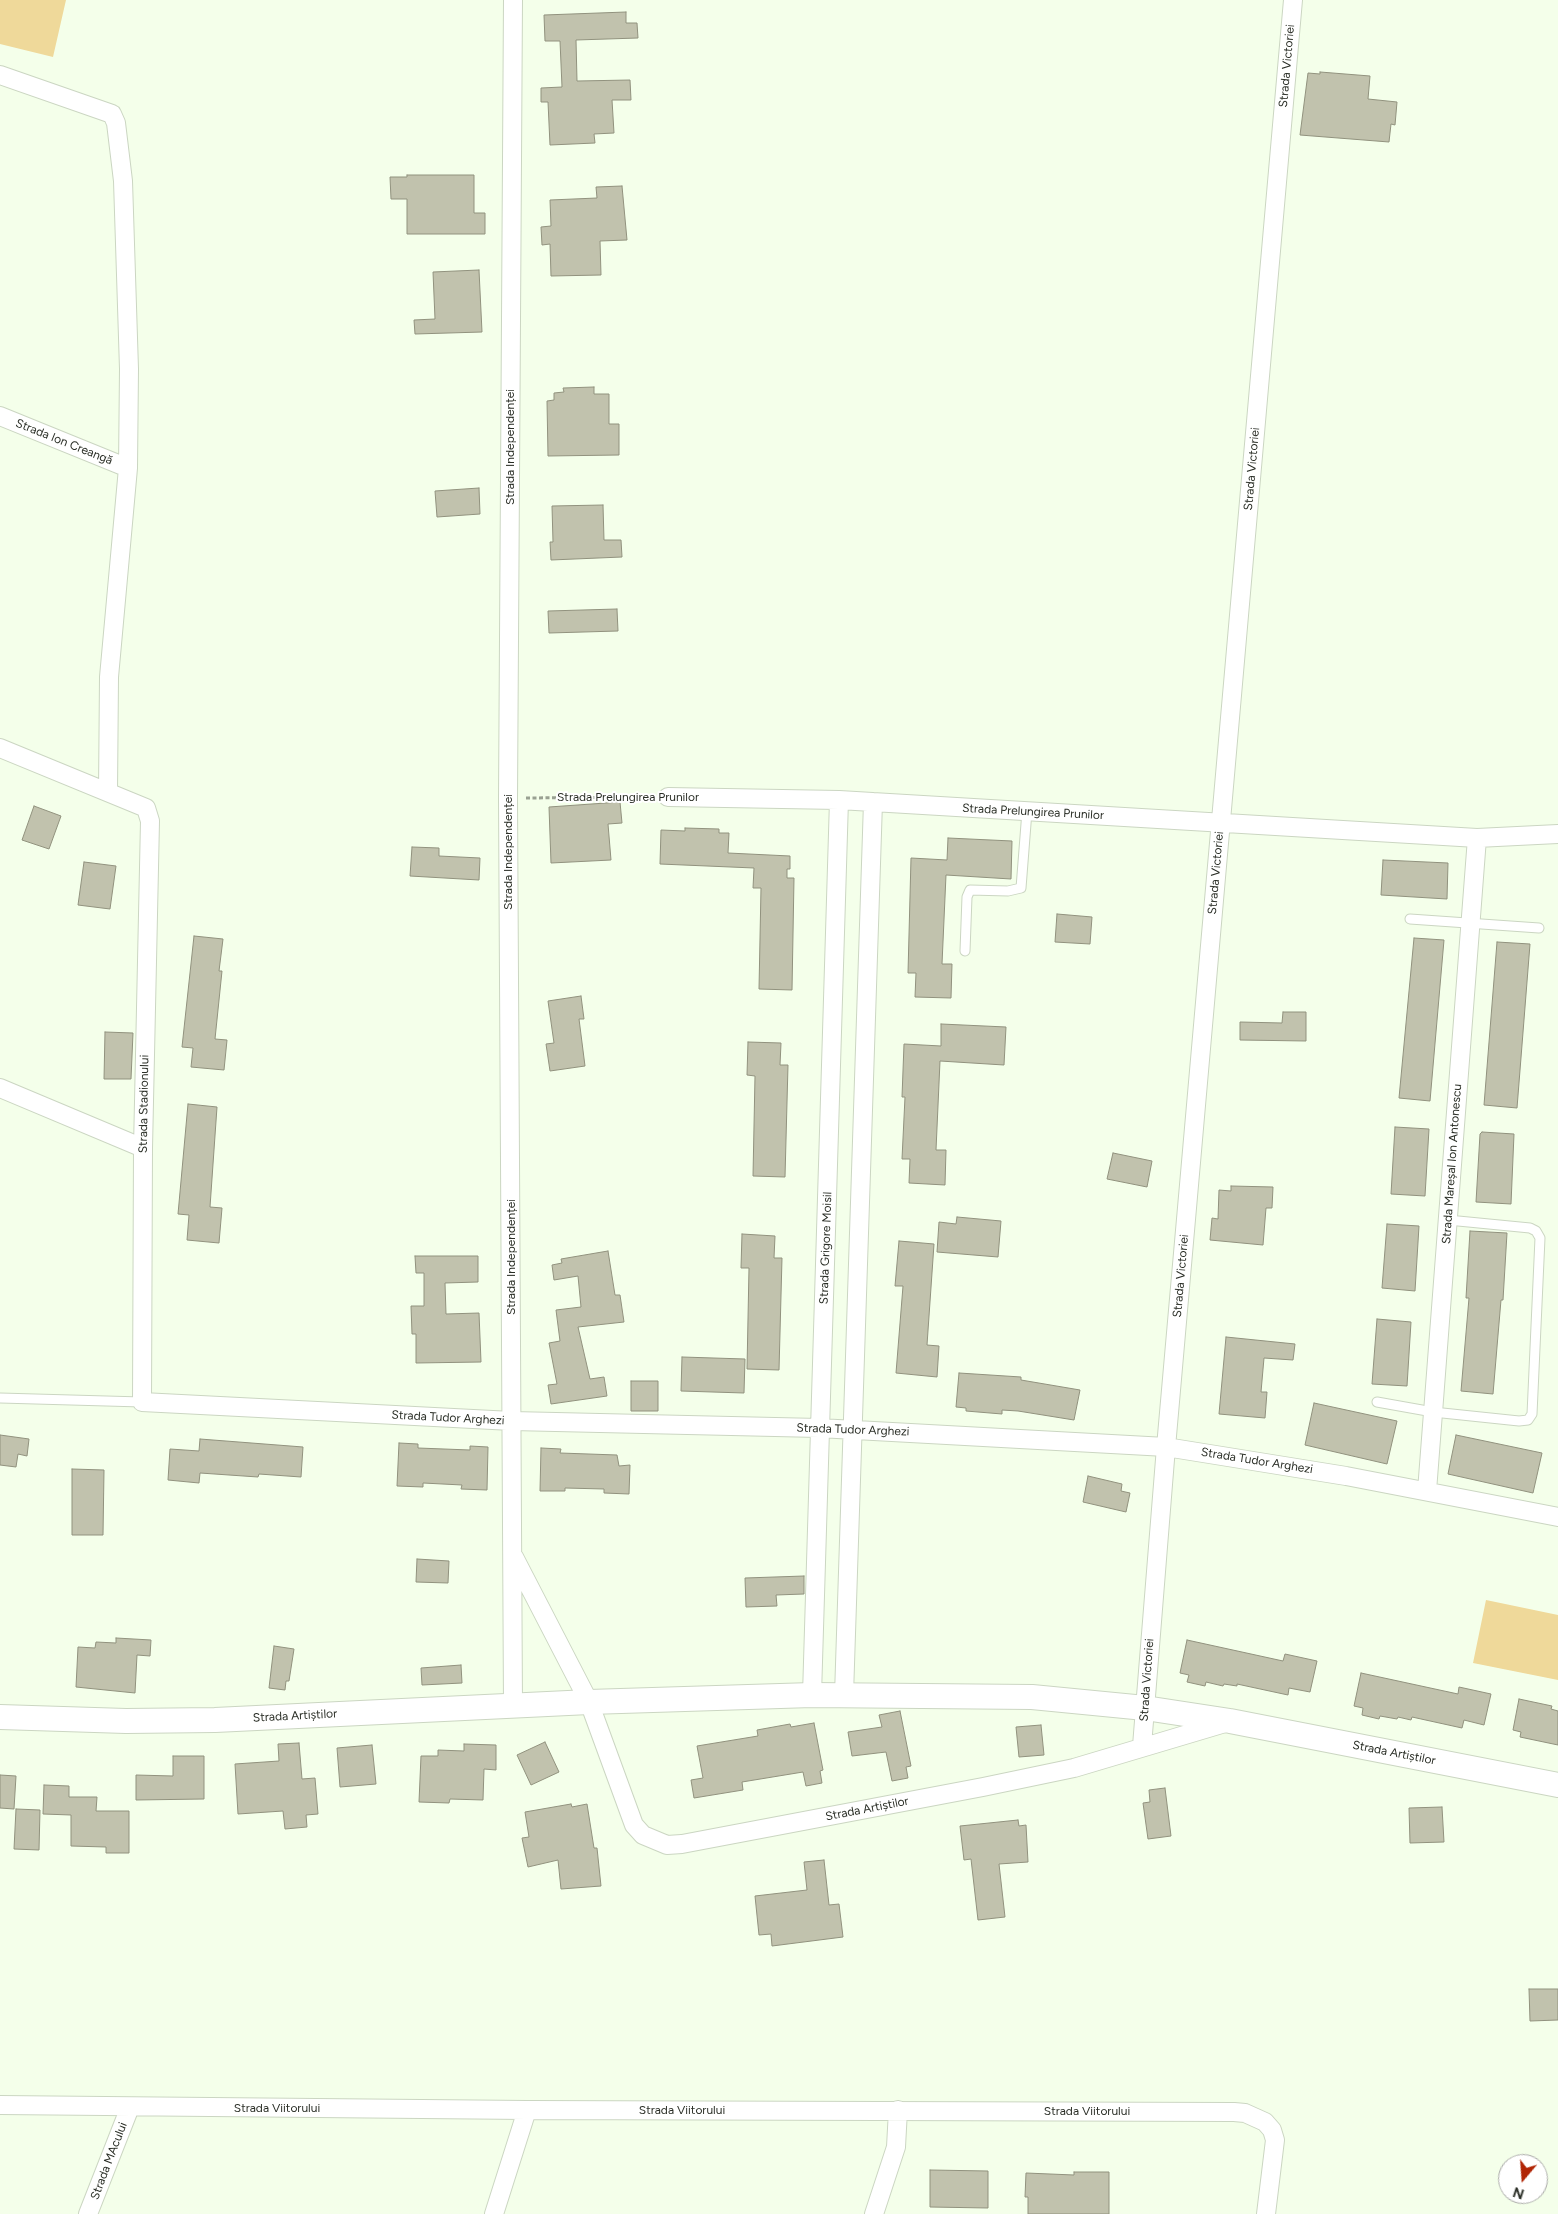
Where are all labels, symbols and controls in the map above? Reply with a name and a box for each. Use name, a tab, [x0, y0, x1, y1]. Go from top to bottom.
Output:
street label: Strada Victoriei	[1276, 24, 1298, 108]
street label: Strada Independenței	[503, 389, 517, 505]
street label: Strada Ion Creangă	[13, 416, 115, 468]
street label: Strada Victoriei	[1241, 427, 1263, 511]
street label: Strada Prelungirea Prunilor	[557, 790, 699, 804]
street label: Strada Independenței	[501, 794, 515, 910]
street label: Strada Prelungirea Prunilor	[962, 801, 1104, 823]
street label: Strada Victoriei	[1205, 831, 1227, 915]
street label: Strada Stadionului	[136, 1055, 152, 1153]
street label: Strada Mareșal Ion Antonescu	[1439, 1083, 1465, 1245]
street label: Strada Grigore Moisil	[817, 1191, 835, 1305]
street label: Strada Independenței	[504, 1199, 518, 1315]
street label: Strada Victoriei	[1170, 1234, 1192, 1318]
street label: Strada Tudor Arghezi	[391, 1408, 505, 1428]
street label: Strada Tudor Arghezi	[796, 1421, 910, 1439]
street label: Strada Tudor Arghezi	[1200, 1445, 1314, 1477]
street label: Strada Victoriei	[1137, 1638, 1157, 1722]
street label: Strada Artiștilor	[253, 1707, 337, 1725]
street label: Strada Artiștilor	[1351, 1738, 1437, 1768]
street label: Strada Artiștilor	[824, 1794, 910, 1824]
street label: Strada Viitorului	[234, 2101, 320, 2115]
street label: Strada Viitorului	[639, 2103, 725, 2117]
street label: Strada Viitorului	[1044, 2104, 1130, 2118]
street label: Strada MAcului	[88, 2120, 130, 2202]
north arrow	[1498, 2154, 1548, 2204]
text: N	[1511, 2183, 1526, 2203]

